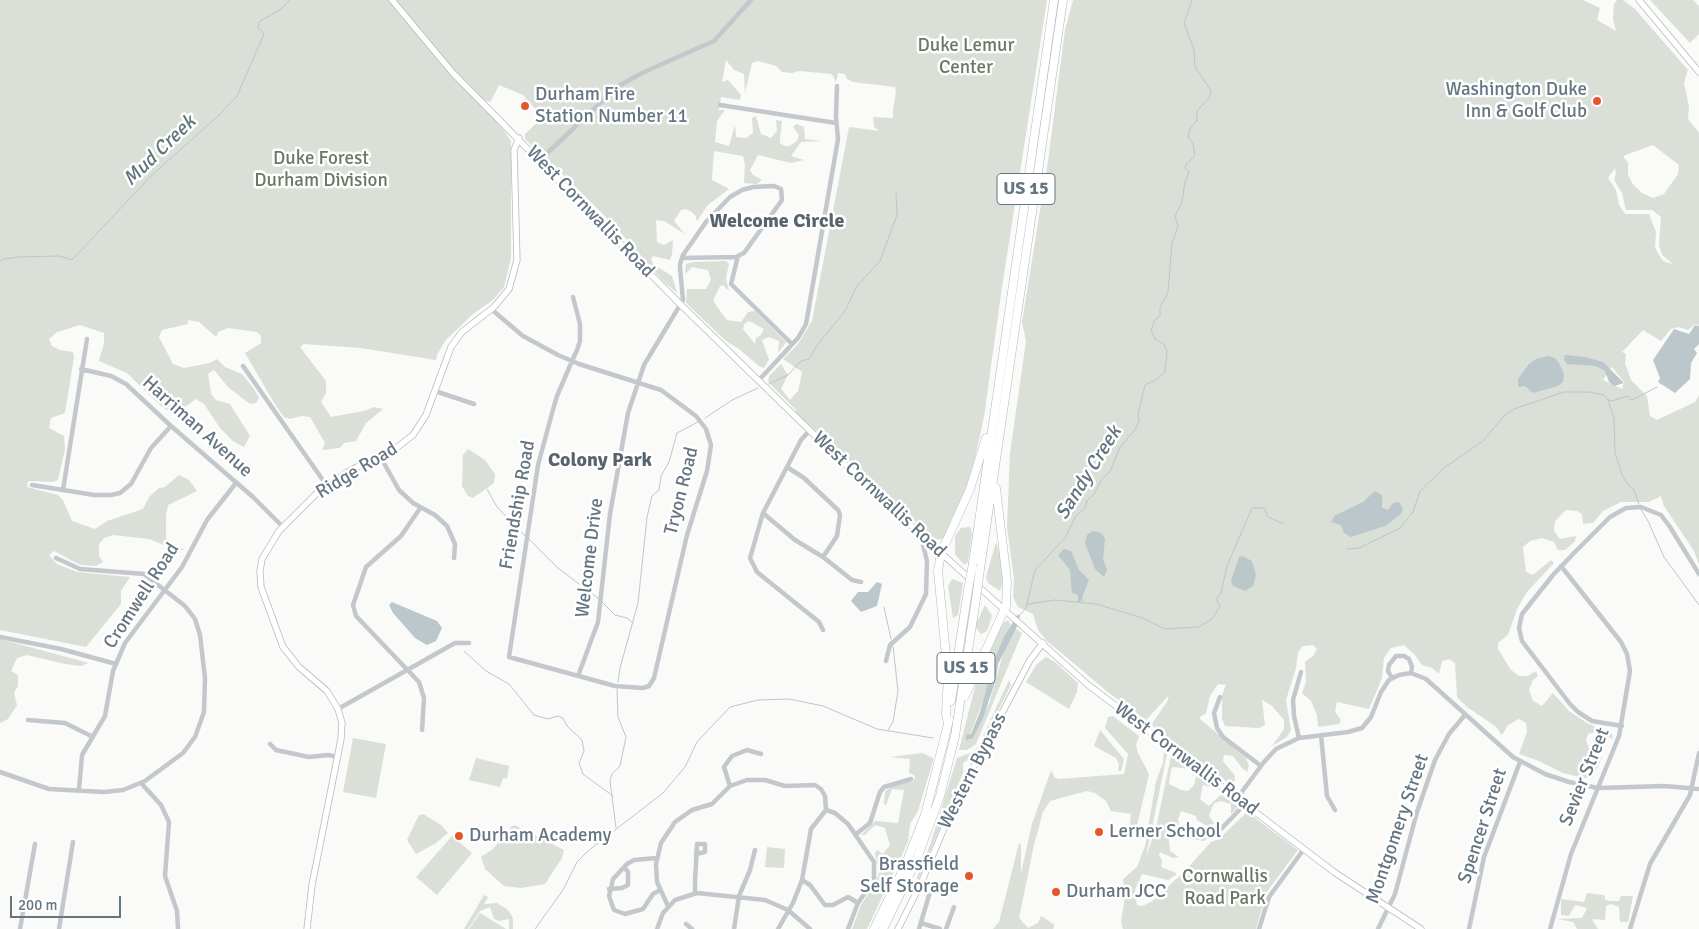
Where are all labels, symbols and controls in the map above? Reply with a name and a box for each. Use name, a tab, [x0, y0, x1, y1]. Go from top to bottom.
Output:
park label: Duke Lemur Center	[917, 35, 1015, 79]
place label: Washington Duke Inn & Golf Club	[1445, 79, 1587, 123]
place label: Durham Fire Station Number 11	[535, 84, 688, 128]
marker: Washington Duke Inn & Golf Club	[1591, 95, 1603, 107]
marker: Durham Fire Station Number 11	[519, 100, 531, 112]
water label: Mud Creek	[119, 111, 201, 191]
street label: West Cornwallis Road	[521, 141, 659, 283]
park label: Duke Forest Durham Division	[254, 148, 388, 192]
road number: US 15	[997, 173, 1055, 204]
district label: Welcome Circle	[710, 210, 844, 234]
street label: Harriman Avenue	[137, 371, 257, 483]
water label: Sandy Creek	[1051, 422, 1127, 524]
street label: West Cornwallis Road	[807, 427, 951, 563]
street label: Ridge Road	[312, 438, 402, 504]
street label: Friendship Road	[495, 439, 541, 571]
street label: Tryon Road	[660, 445, 704, 537]
district label: Colony Park	[548, 449, 652, 473]
street label: Welcome Drive	[571, 497, 609, 619]
street label: Cromwell Road	[99, 539, 185, 653]
road number: US 15	[937, 652, 995, 684]
street label: West Cornwallis Road	[1109, 697, 1263, 821]
street label: Western Bypass	[934, 709, 1012, 833]
street label: Sevier Street	[1555, 725, 1615, 829]
street label: Montgomery Street	[1362, 751, 1434, 907]
street label: Spencer Street	[1454, 766, 1512, 886]
place label: Lerner School	[1109, 821, 1221, 843]
place label: Durham Academy	[469, 825, 611, 847]
marker: Lerner School	[1093, 826, 1105, 838]
marker: Durham Academy	[453, 830, 465, 842]
place label: Brassfield Self Storage	[860, 854, 959, 898]
park label: Cornwallis Road Park	[1182, 866, 1268, 910]
marker: Brassfield Self Storage	[963, 870, 975, 882]
place label: Durham JCC	[1066, 881, 1166, 903]
scale bar	[12, 886, 124, 918]
marker: Durham JCC	[1050, 886, 1062, 898]
text: 200 m	[18, 896, 58, 914]

